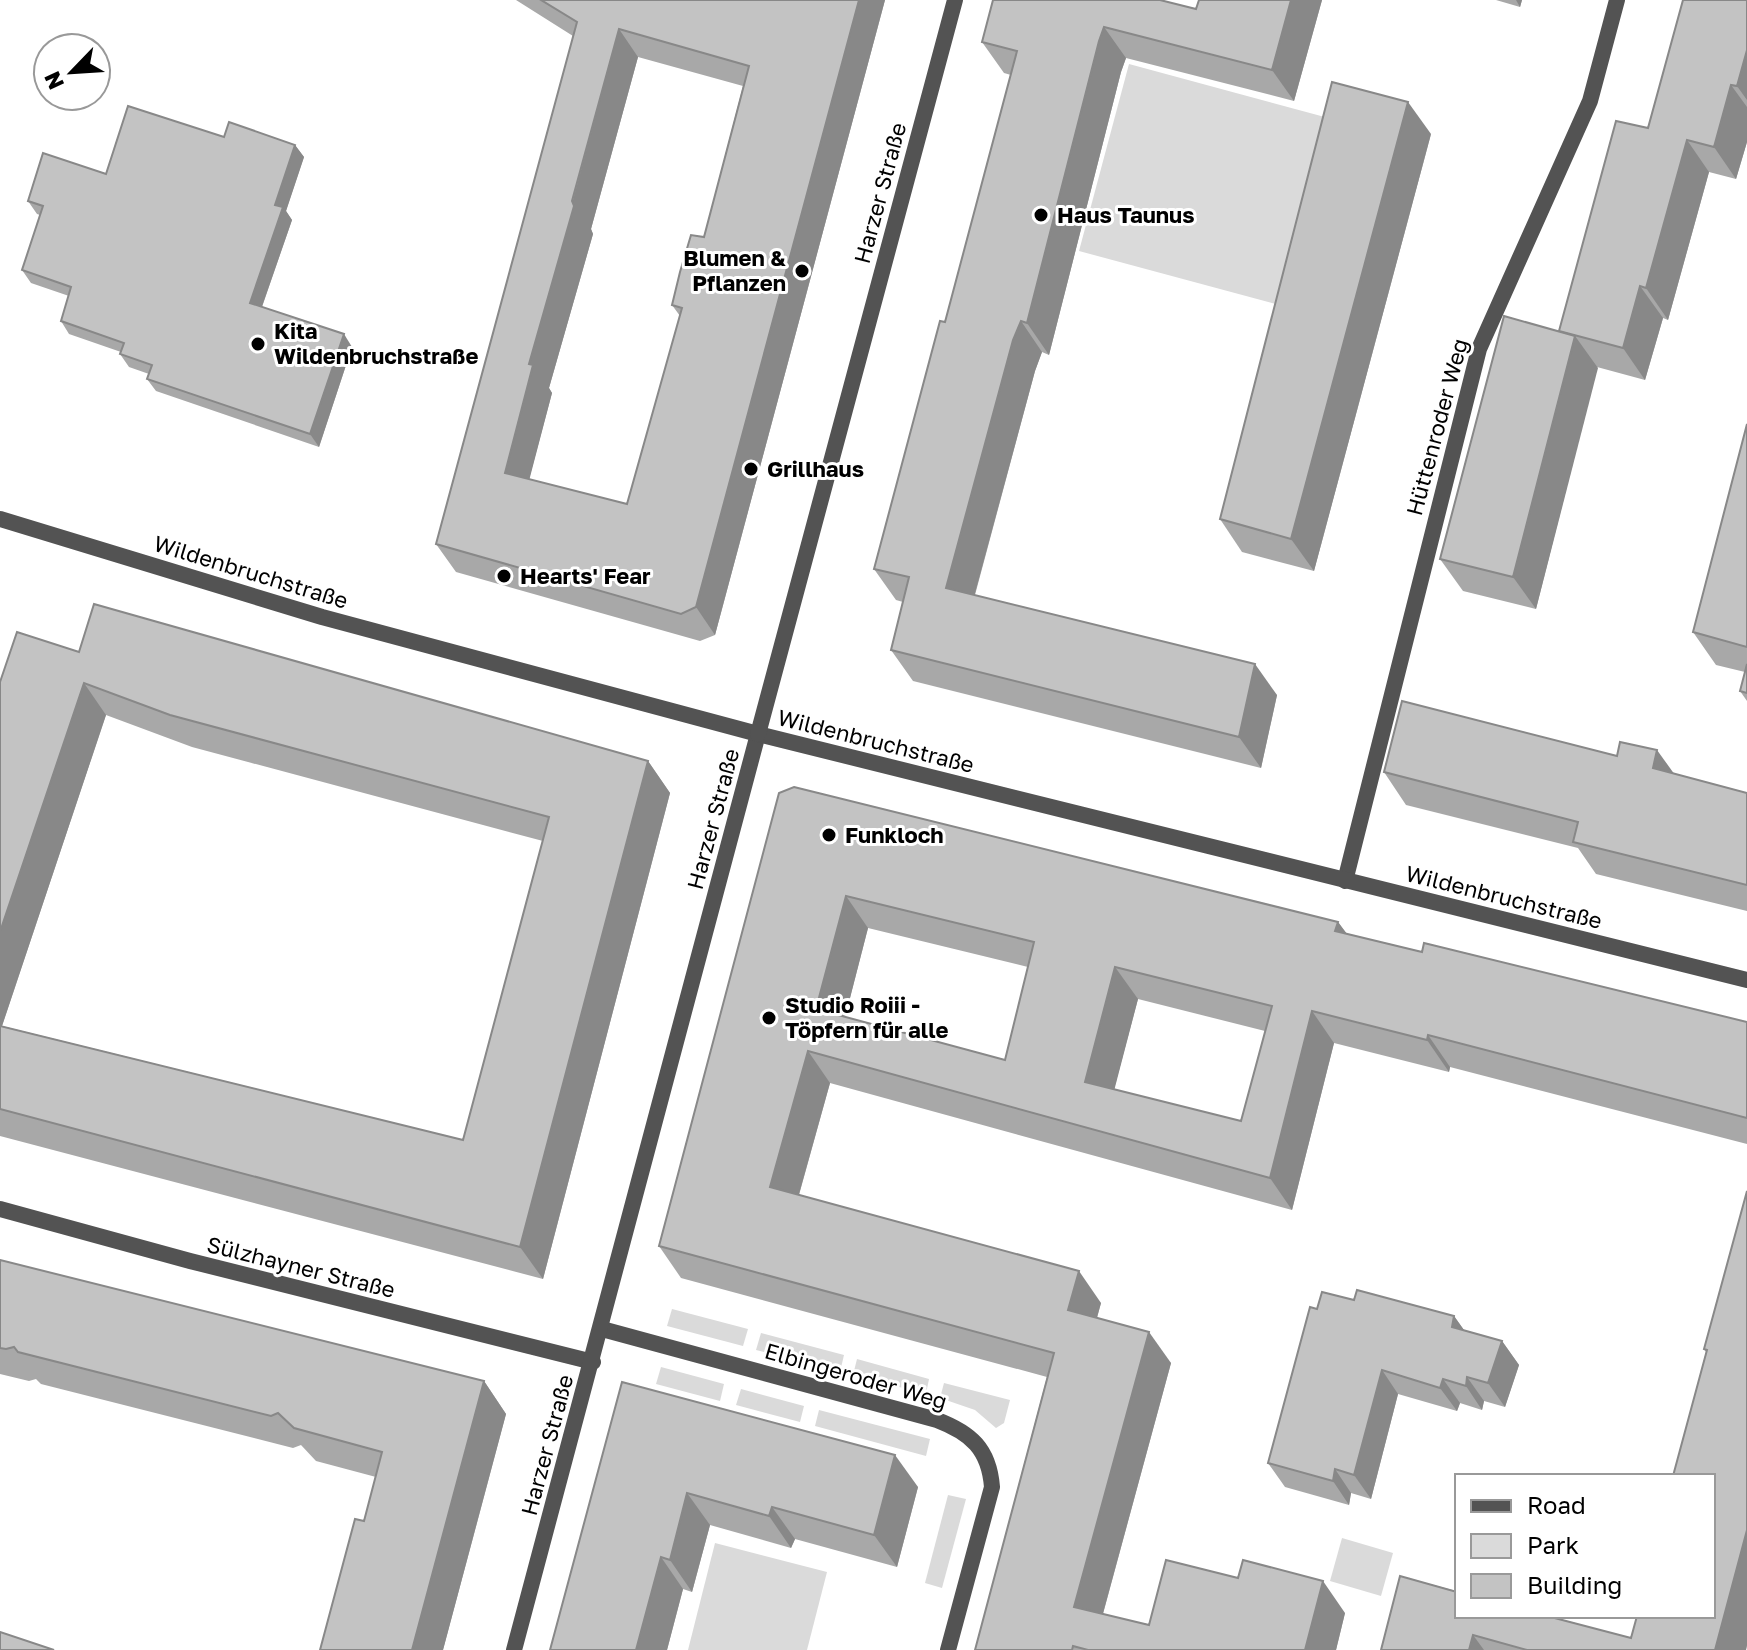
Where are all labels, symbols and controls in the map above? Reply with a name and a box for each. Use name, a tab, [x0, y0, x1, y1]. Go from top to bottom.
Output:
north arrow	[32, 32, 112, 112]
text: N	[38, 67, 69, 94]
street label: Harzer Straße	[848, 119, 911, 266]
place label: Haus Taunus	[1057, 201, 1195, 228]
marker: Haus Taunus	[1032, 206, 1050, 224]
place label: Blumen & Pflanzen	[683, 244, 786, 296]
marker: Blumen & Pflanzen	[793, 262, 811, 280]
place label: Kita Wildenbruchstraße	[274, 317, 478, 369]
marker: Kita Wildenbruchstraße	[249, 335, 267, 353]
street label: Hüttenroder Weg	[1400, 335, 1473, 518]
place label: Grillhaus	[767, 455, 864, 482]
marker: Grillhaus	[742, 460, 760, 478]
street label: Wildenbruchstraße	[151, 529, 351, 614]
place label: Hearts' Fear	[520, 562, 651, 589]
marker: Hearts' Fear	[495, 567, 513, 585]
street label: Wildenbruchstraße	[775, 703, 977, 778]
street label: Harzer Straße	[681, 745, 744, 892]
place label: Funkloch	[845, 821, 944, 848]
marker: Funkloch	[820, 826, 838, 844]
street label: Wildenbruchstraße	[1403, 859, 1605, 934]
place label: Studio Roiii - Töpfern für alle	[785, 991, 948, 1043]
marker: Studio Roiii - Töpfern für alle	[760, 1009, 778, 1027]
street label: Sülzhayner Straße	[204, 1230, 398, 1303]
street label: Elbingeroder Weg	[762, 1337, 950, 1414]
street label: Harzer Straße	[515, 1371, 578, 1518]
legend	[1455, 1474, 1715, 1618]
text: Road	[1527, 1490, 1586, 1519]
text: Park	[1527, 1530, 1579, 1559]
text: Building	[1527, 1570, 1622, 1599]

